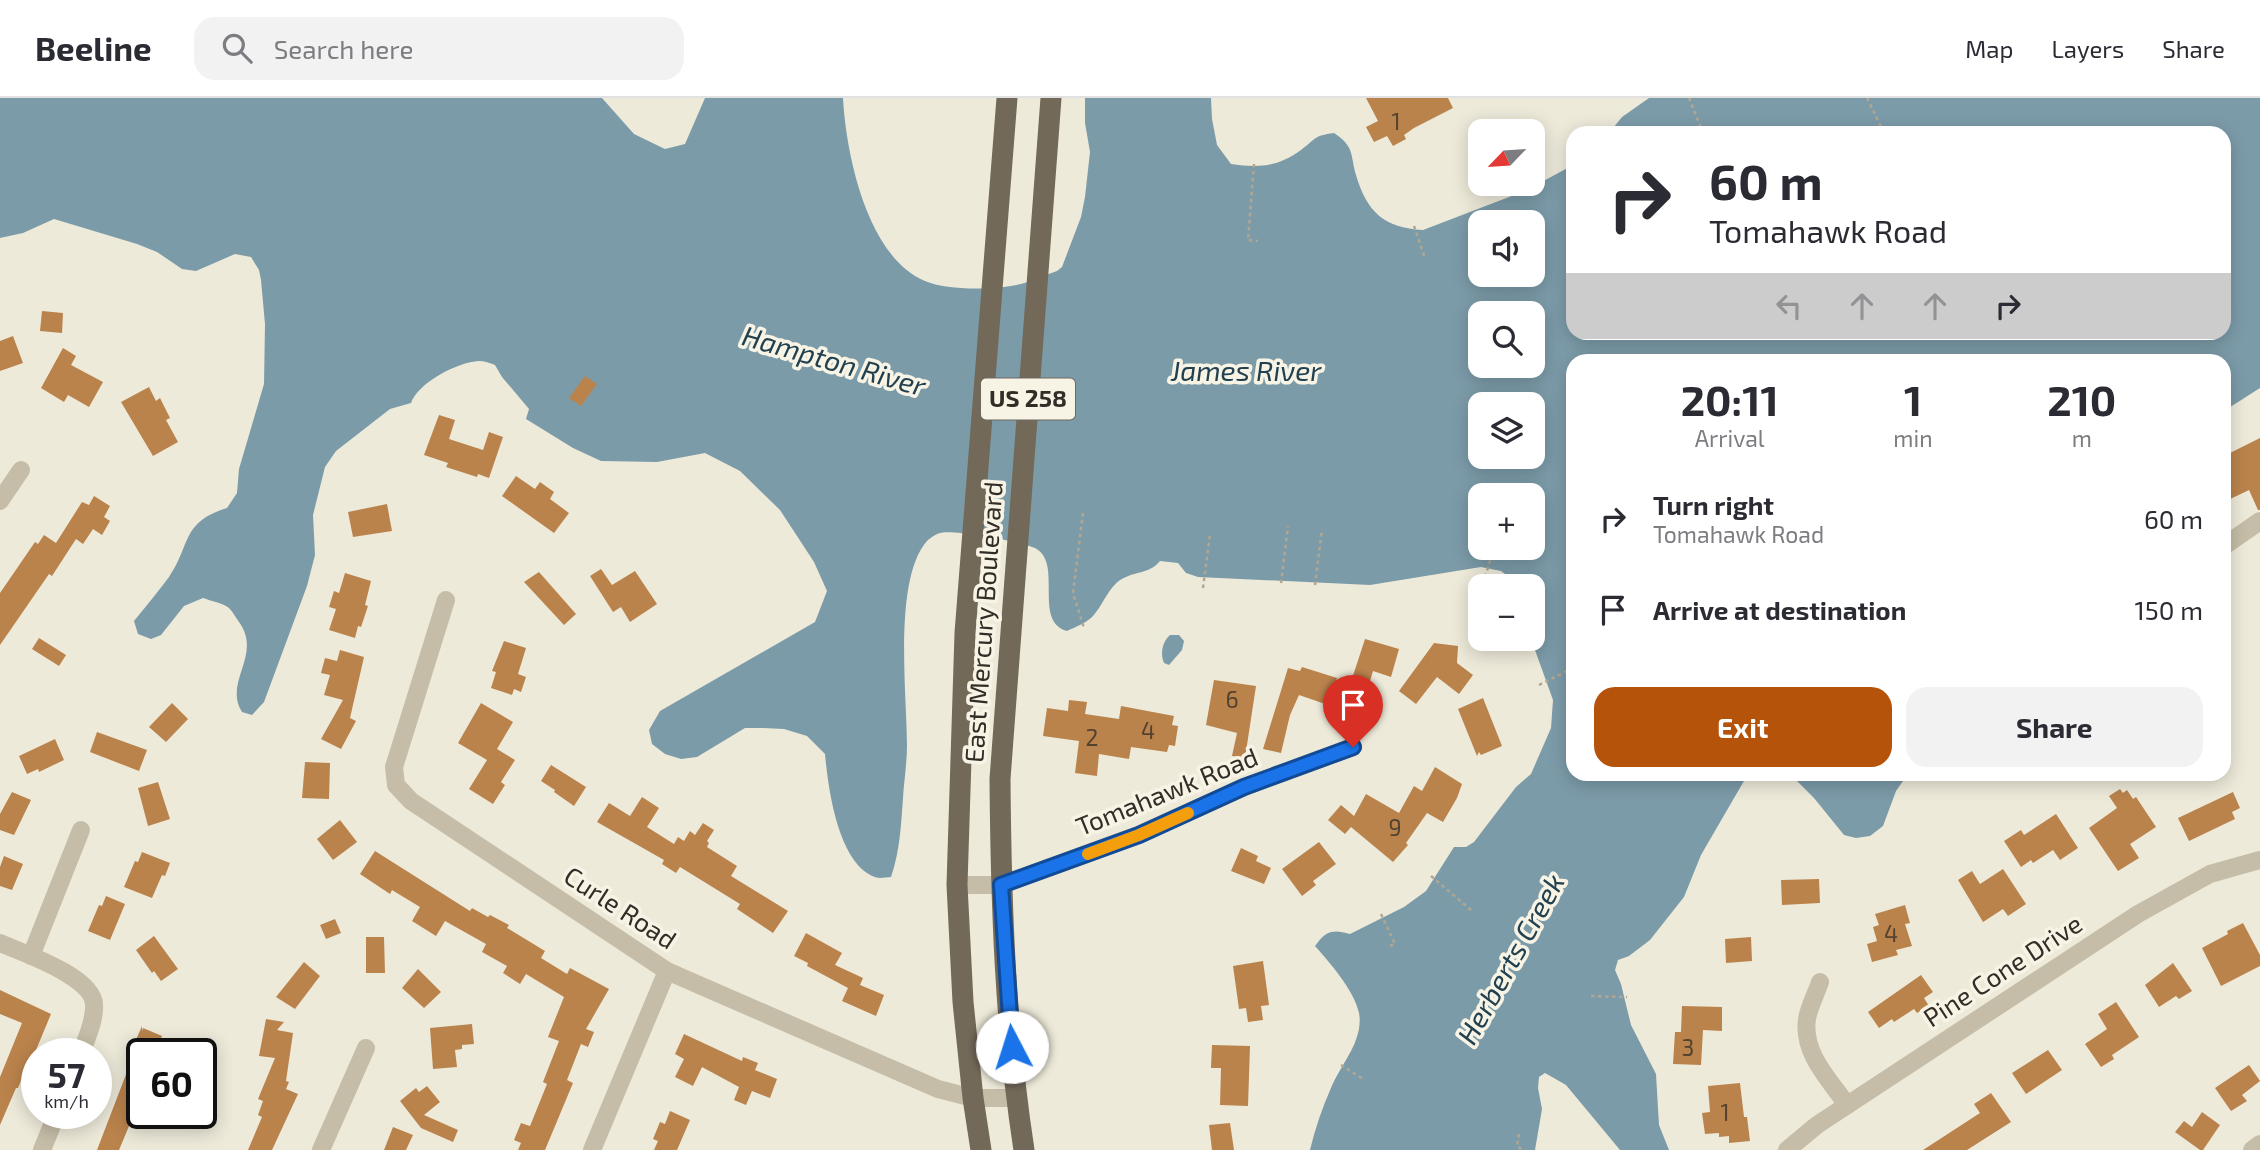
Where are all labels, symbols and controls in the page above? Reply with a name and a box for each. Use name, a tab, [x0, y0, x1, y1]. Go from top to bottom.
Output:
search box	[194, 17, 684, 80]
text: Beeline	[35, 28, 152, 68]
icon: search	[218, 29, 256, 67]
text: Search here	[274, 33, 413, 64]
text: Map	[1965, 34, 2013, 63]
text: Layers	[2051, 34, 2124, 63]
text: Share	[2162, 34, 2225, 63]
house number: 1	[1391, 107, 1401, 135]
north arrow	[1468, 119, 1545, 196]
map controls	[1468, 119, 1545, 651]
text: 60 m	[1709, 151, 1823, 210]
icon: right	[1594, 154, 1685, 245]
button: sound	[1468, 210, 1545, 287]
text: Tomahawk Road	[1709, 211, 1947, 249]
icon: left	[1770, 287, 1808, 325]
icon: ahead	[1843, 287, 1881, 325]
icon: ahead	[1916, 287, 1954, 325]
icon: right	[1989, 287, 2027, 325]
button: search	[1468, 301, 1545, 378]
water label: Hampton River	[739, 318, 931, 403]
water label: James River	[1170, 353, 1322, 387]
text: 20:11	[1681, 374, 1779, 424]
text: 1	[1904, 374, 1922, 424]
text: 210	[2047, 374, 2116, 424]
road number: US 258	[981, 378, 1075, 420]
button: layers	[1468, 392, 1545, 469]
text: Arrival	[1695, 424, 1765, 452]
text: min	[1893, 424, 1933, 452]
text: m	[2072, 424, 2092, 452]
street label: East Mercury Boulevard	[957, 480, 1008, 764]
button: +	[1468, 483, 1545, 560]
text: Turn right	[1653, 489, 1774, 520]
icon: right	[1594, 500, 1632, 538]
text: 60 m	[2144, 503, 2203, 534]
text: Tomahawk Road	[1653, 520, 1824, 548]
button: −	[1468, 574, 1545, 651]
icon: arrive	[1594, 591, 1632, 629]
text: Arrive at destination	[1653, 594, 1906, 625]
text: 150 m	[2134, 594, 2203, 625]
pin	[1323, 675, 1383, 747]
house number: 6	[1225, 685, 1239, 713]
icon: arrive	[1334, 686, 1372, 724]
button: Exit	[1594, 687, 1892, 767]
button: Share	[1906, 687, 2203, 767]
house number: 4	[1141, 716, 1155, 744]
house number: 2	[1086, 723, 1098, 751]
street label: Tomahawk Road	[1071, 740, 1262, 841]
house number: 9	[1388, 813, 1402, 841]
street label: Curle Road	[559, 859, 683, 954]
water label: Herberts Creek	[1449, 867, 1571, 1050]
street label: Pine Cone Drive	[1917, 907, 2087, 1033]
house number: 4	[1884, 919, 1898, 947]
position arrow	[975, 1010, 1049, 1084]
house number: 3	[1682, 1033, 1694, 1061]
speed limit sign: 60	[126, 1038, 217, 1129]
text: 57	[48, 1053, 85, 1095]
text: km/h	[44, 1090, 89, 1112]
house number: 1	[1720, 1098, 1730, 1126]

